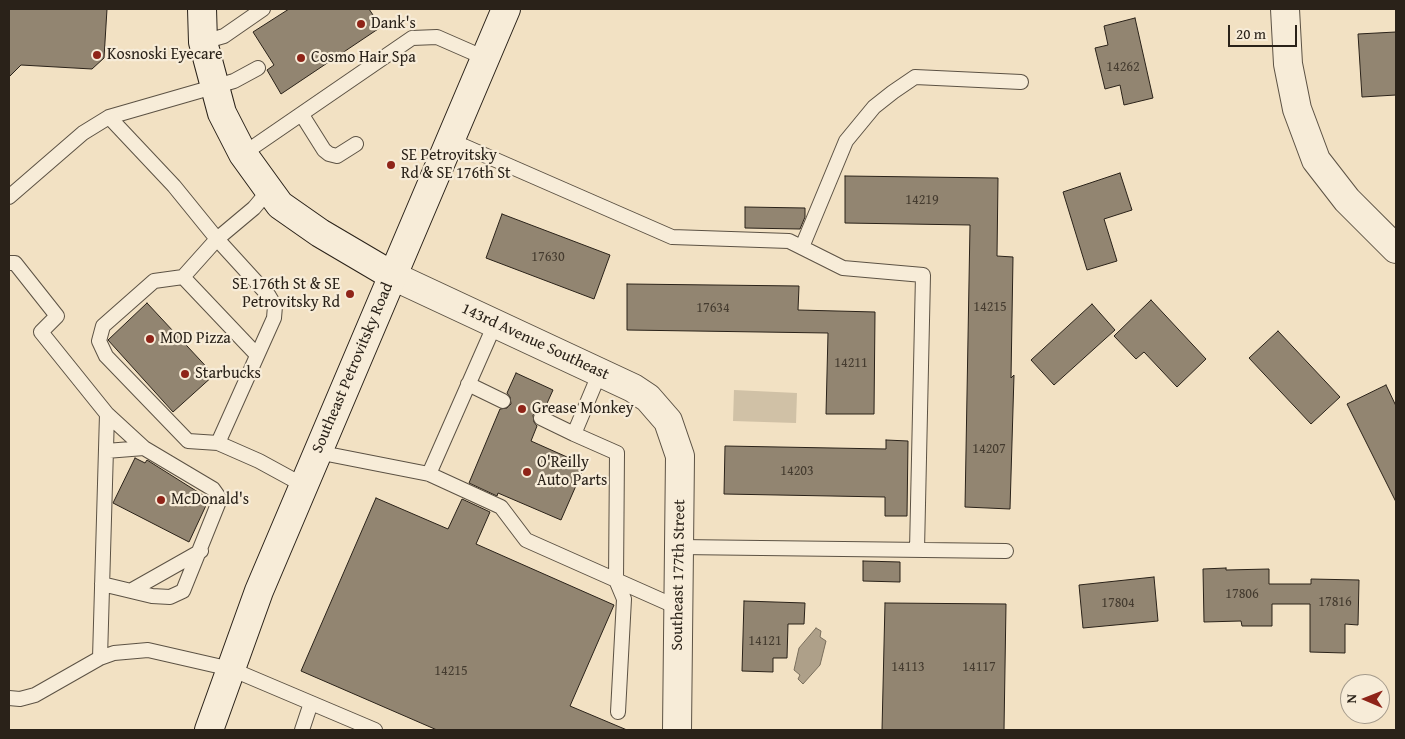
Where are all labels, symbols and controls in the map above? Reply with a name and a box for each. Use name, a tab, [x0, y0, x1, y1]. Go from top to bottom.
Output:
place label: Dank's	[371, 14, 416, 34]
scale bar	[1230, 15, 1299, 47]
marker: Dank's	[355, 18, 367, 30]
text: 20 m	[1236, 23, 1266, 44]
place label: Kosnoski Eyecare	[107, 45, 222, 65]
place label: Cosmo Hair Spa	[311, 48, 416, 68]
marker: Kosnoski Eyecare	[91, 49, 103, 61]
marker: Cosmo Hair Spa	[295, 52, 307, 64]
house number: 14262	[1106, 59, 1140, 75]
place label: SE Petrovitsky Rd & SE 176th St	[401, 146, 511, 184]
marker: SE Petrovitsky Rd & SE 176th St	[385, 159, 397, 171]
house number: 14219	[905, 192, 939, 208]
house number: 17630	[531, 249, 565, 265]
place label: SE 176th St & SE Petrovitsky Rd	[232, 275, 340, 313]
street label: Southeast Petrovitsky Road	[308, 280, 398, 456]
marker: SE 176th St & SE Petrovitsky Rd	[344, 288, 356, 300]
street label: 143rd Avenue Southeast	[458, 299, 612, 385]
house number: 14215	[973, 299, 1007, 315]
house number: 17634	[696, 300, 730, 316]
place label: MOD Pizza	[160, 329, 231, 349]
marker: MOD Pizza	[144, 333, 156, 345]
house number: 14211	[834, 355, 868, 371]
place label: Starbucks	[195, 364, 261, 384]
marker: Starbucks	[179, 368, 191, 380]
place label: Grease Monkey	[532, 399, 634, 419]
marker: Grease Monkey	[516, 403, 528, 415]
house number: 14207	[972, 441, 1006, 457]
place label: O'Reilly Auto Parts	[537, 453, 607, 491]
house number: 14203	[780, 463, 814, 479]
marker: O'Reilly Auto Parts	[521, 466, 533, 478]
place label: McDonald's	[171, 490, 249, 510]
marker: McDonald's	[155, 494, 167, 506]
street label: Southeast 177th Street	[668, 499, 690, 651]
house number: 17806	[1225, 586, 1259, 602]
house number: 17816	[1318, 594, 1352, 610]
house number: 17804	[1101, 595, 1135, 611]
house number: 14121	[748, 633, 782, 649]
house number: 14113	[891, 659, 925, 675]
house number: 14117	[962, 659, 996, 675]
house number: 14215	[434, 663, 468, 679]
north arrow	[1340, 674, 1390, 724]
text: N	[1341, 694, 1361, 704]

